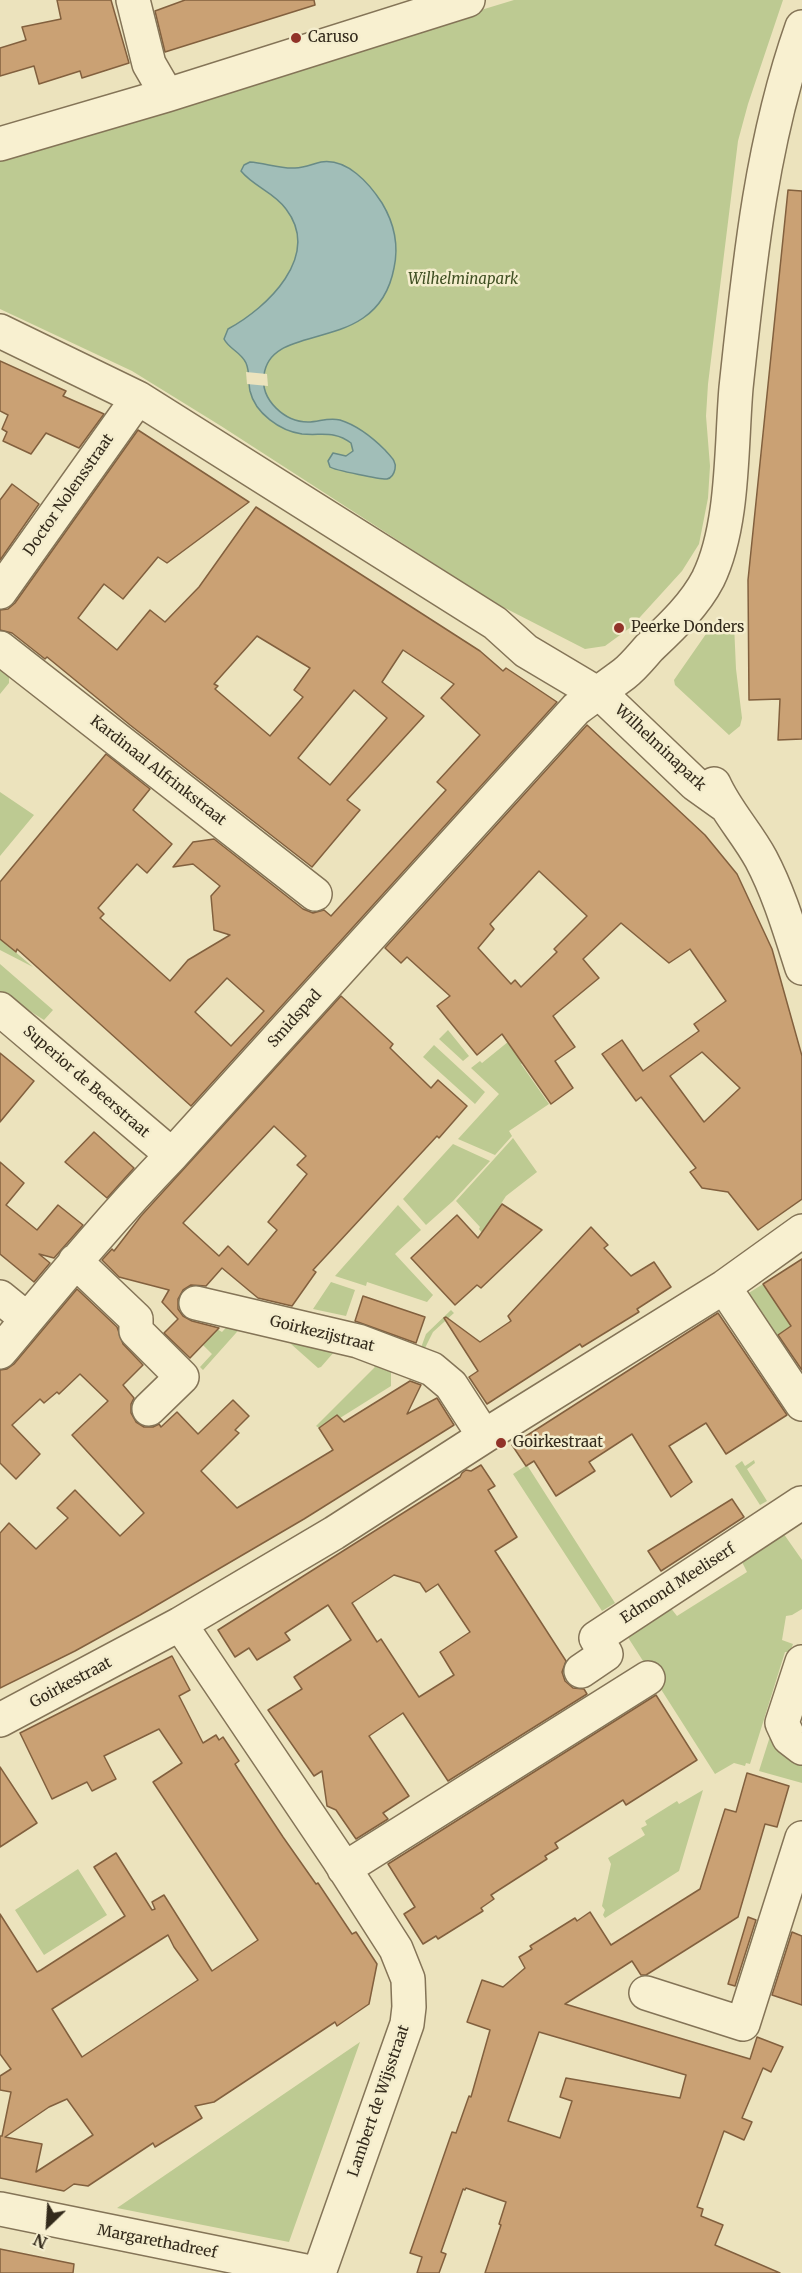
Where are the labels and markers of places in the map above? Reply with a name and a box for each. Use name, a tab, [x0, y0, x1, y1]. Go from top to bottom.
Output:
place label: Caruso	[308, 29, 358, 47]
marker: Caruso	[289, 31, 303, 45]
place label: Peerke Donders	[631, 619, 744, 637]
marker: Peerke Donders	[612, 621, 626, 635]
place label: Goirkestraat	[513, 1434, 603, 1452]
marker: Goirkestraat	[494, 1436, 508, 1450]

